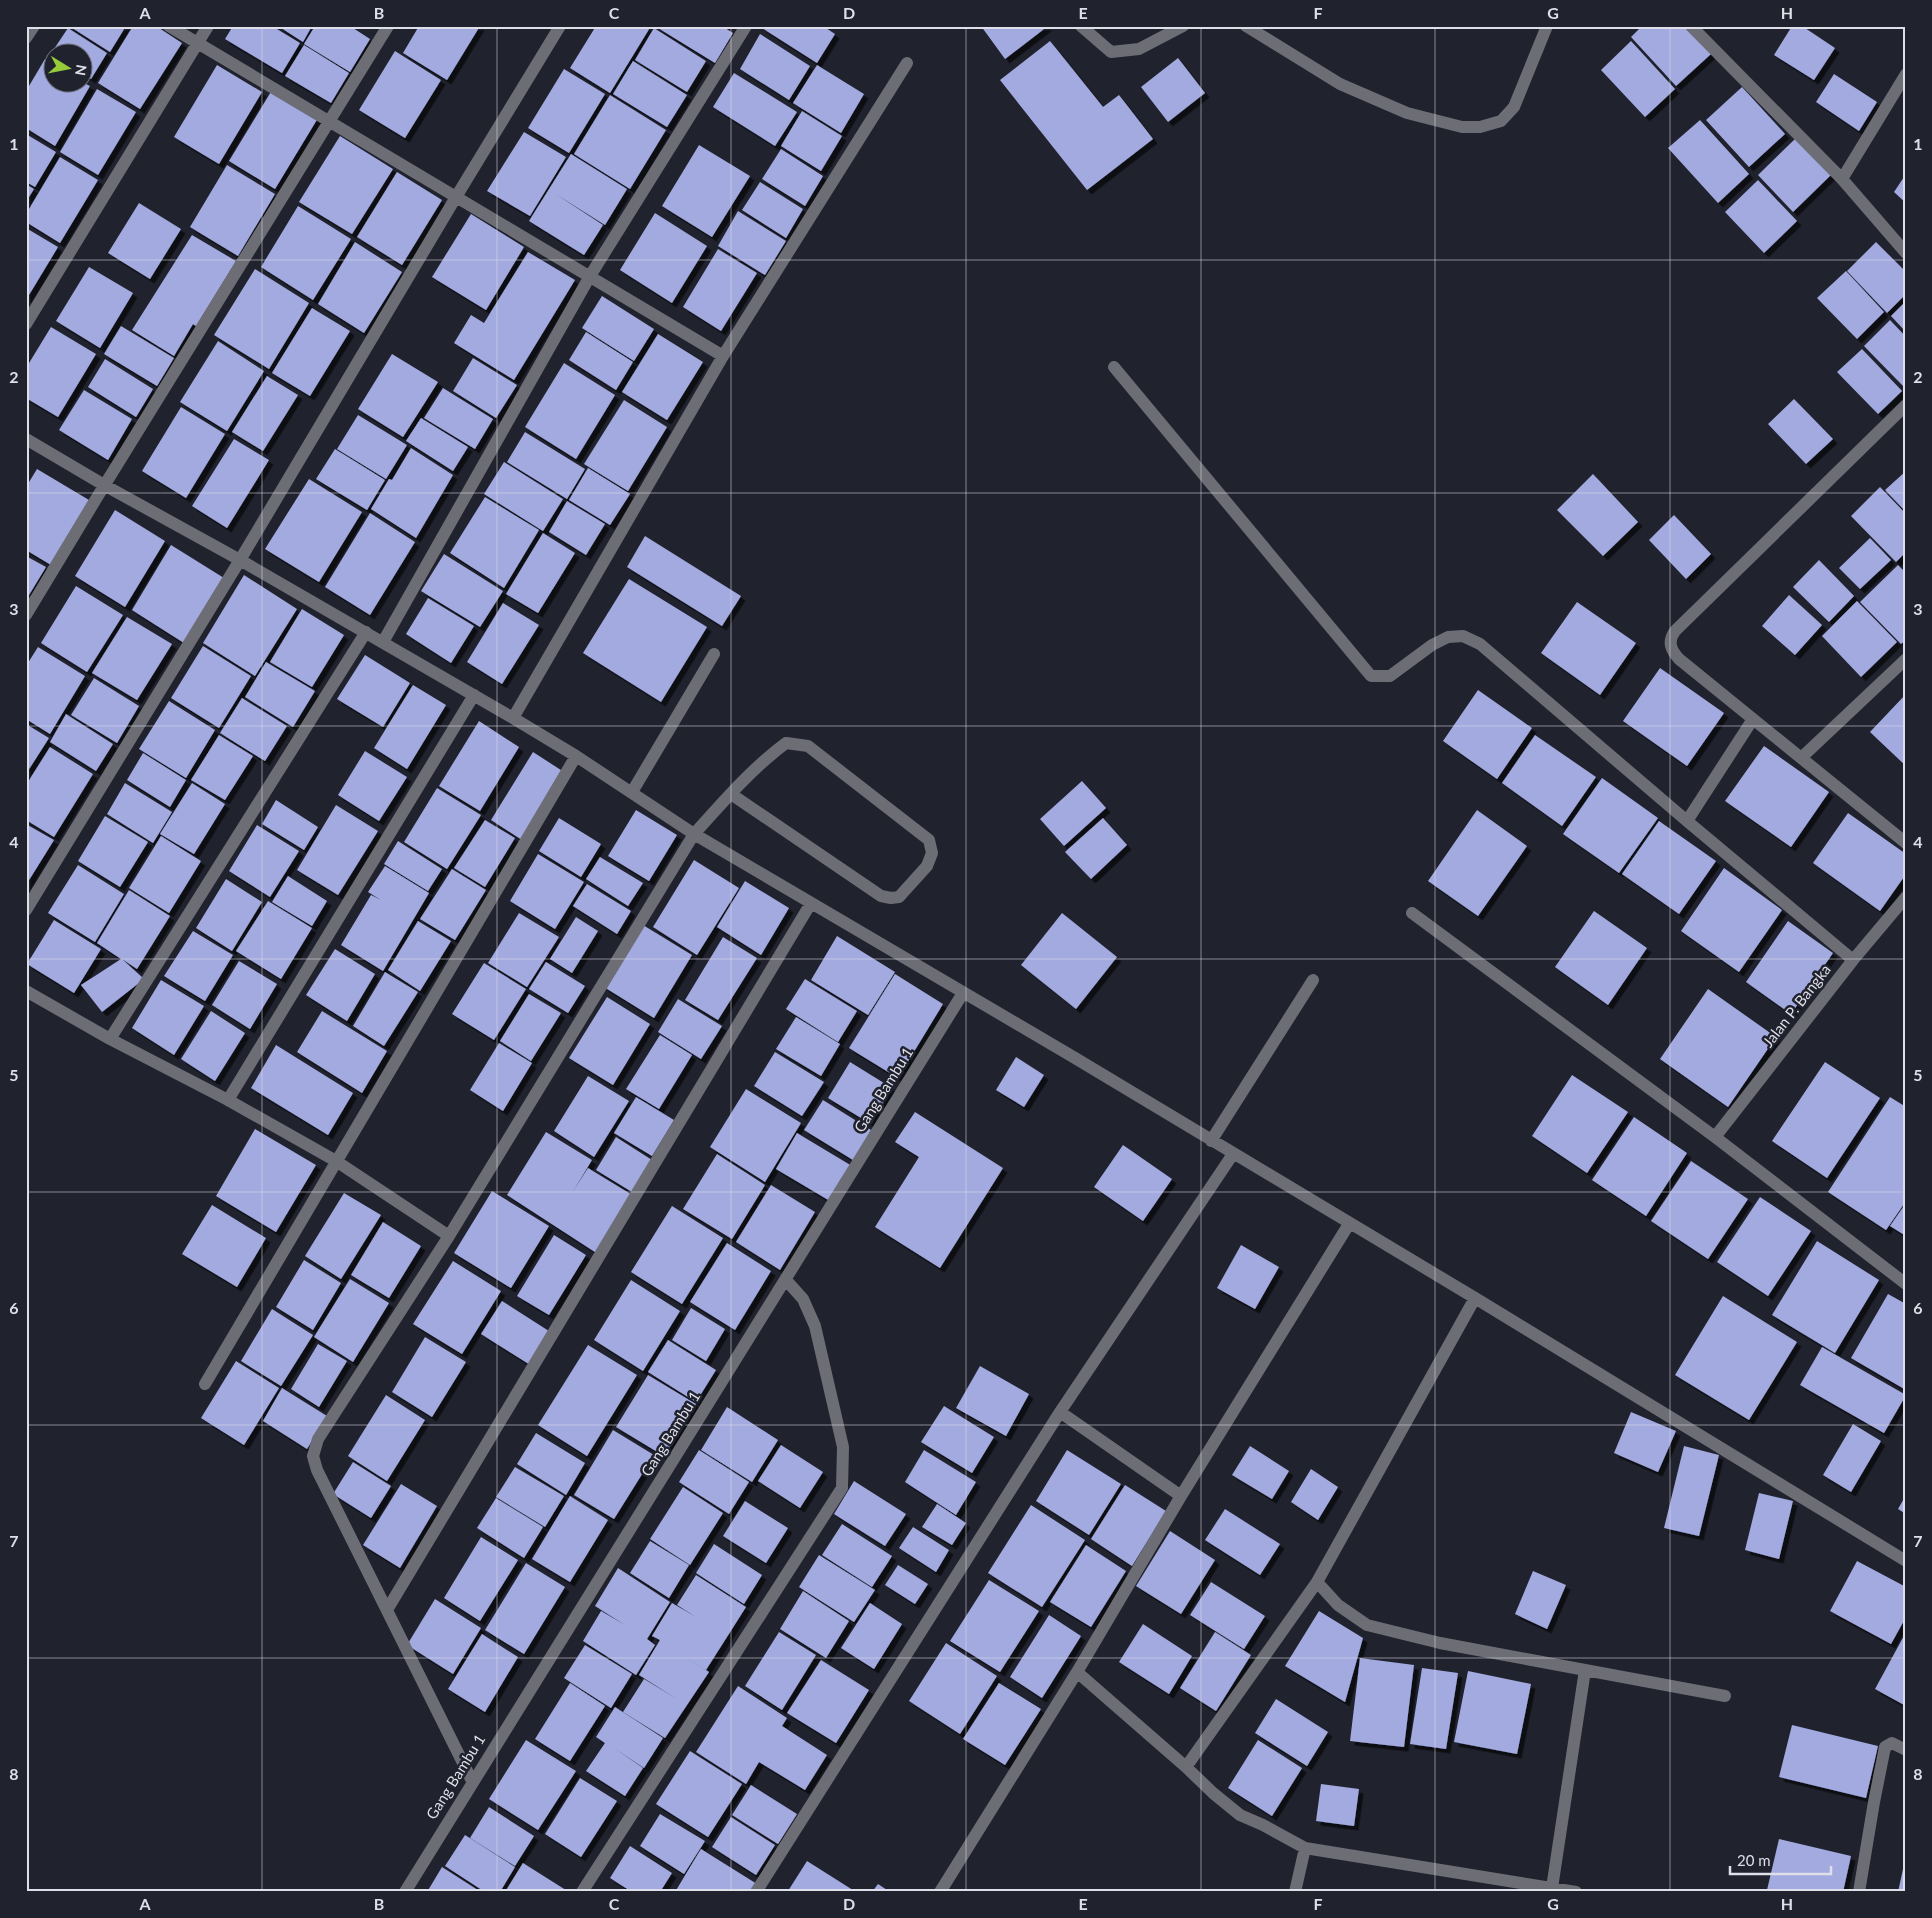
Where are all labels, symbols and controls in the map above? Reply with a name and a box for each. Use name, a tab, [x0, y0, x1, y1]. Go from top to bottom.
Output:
text: A	[138, 3, 151, 22]
text: B	[374, 3, 384, 22]
text: C	[609, 3, 620, 22]
text: D	[843, 3, 855, 22]
text: E	[1078, 3, 1088, 22]
text: F	[1313, 3, 1323, 22]
text: G	[1547, 3, 1559, 22]
text: H	[1781, 3, 1793, 22]
north arrow	[42, 42, 92, 92]
text: N	[72, 64, 91, 77]
text: 1	[9, 134, 19, 153]
text: 1	[1913, 134, 1923, 153]
text: 2	[9, 367, 19, 386]
text: 2	[1913, 367, 1923, 386]
text: 3	[9, 599, 19, 618]
text: 3	[1913, 599, 1923, 618]
text: 4	[9, 832, 19, 851]
text: 4	[1913, 832, 1923, 851]
street label: Jalan P. Bangka	[1758, 960, 1834, 1050]
street label: Gang Bambu 1	[850, 1044, 917, 1135]
text: 5	[9, 1065, 19, 1084]
text: 5	[1913, 1065, 1923, 1084]
text: 6	[9, 1298, 19, 1317]
text: 6	[1913, 1298, 1923, 1317]
street label: Gang Bambu 1	[637, 1388, 704, 1479]
text: 7	[9, 1531, 19, 1550]
text: 7	[1913, 1531, 1923, 1550]
street label: Gang Bambu 1	[422, 1731, 489, 1822]
text: 8	[9, 1764, 19, 1783]
text: 8	[1913, 1764, 1923, 1783]
scale bar	[1730, 1843, 1831, 1875]
text: 20 m	[1737, 1851, 1771, 1869]
text: A	[138, 1894, 151, 1913]
text: B	[374, 1894, 384, 1913]
text: C	[609, 1894, 620, 1913]
text: D	[843, 1894, 855, 1913]
text: E	[1078, 1894, 1088, 1913]
text: F	[1313, 1894, 1323, 1913]
text: G	[1547, 1894, 1559, 1913]
text: H	[1781, 1894, 1793, 1913]

